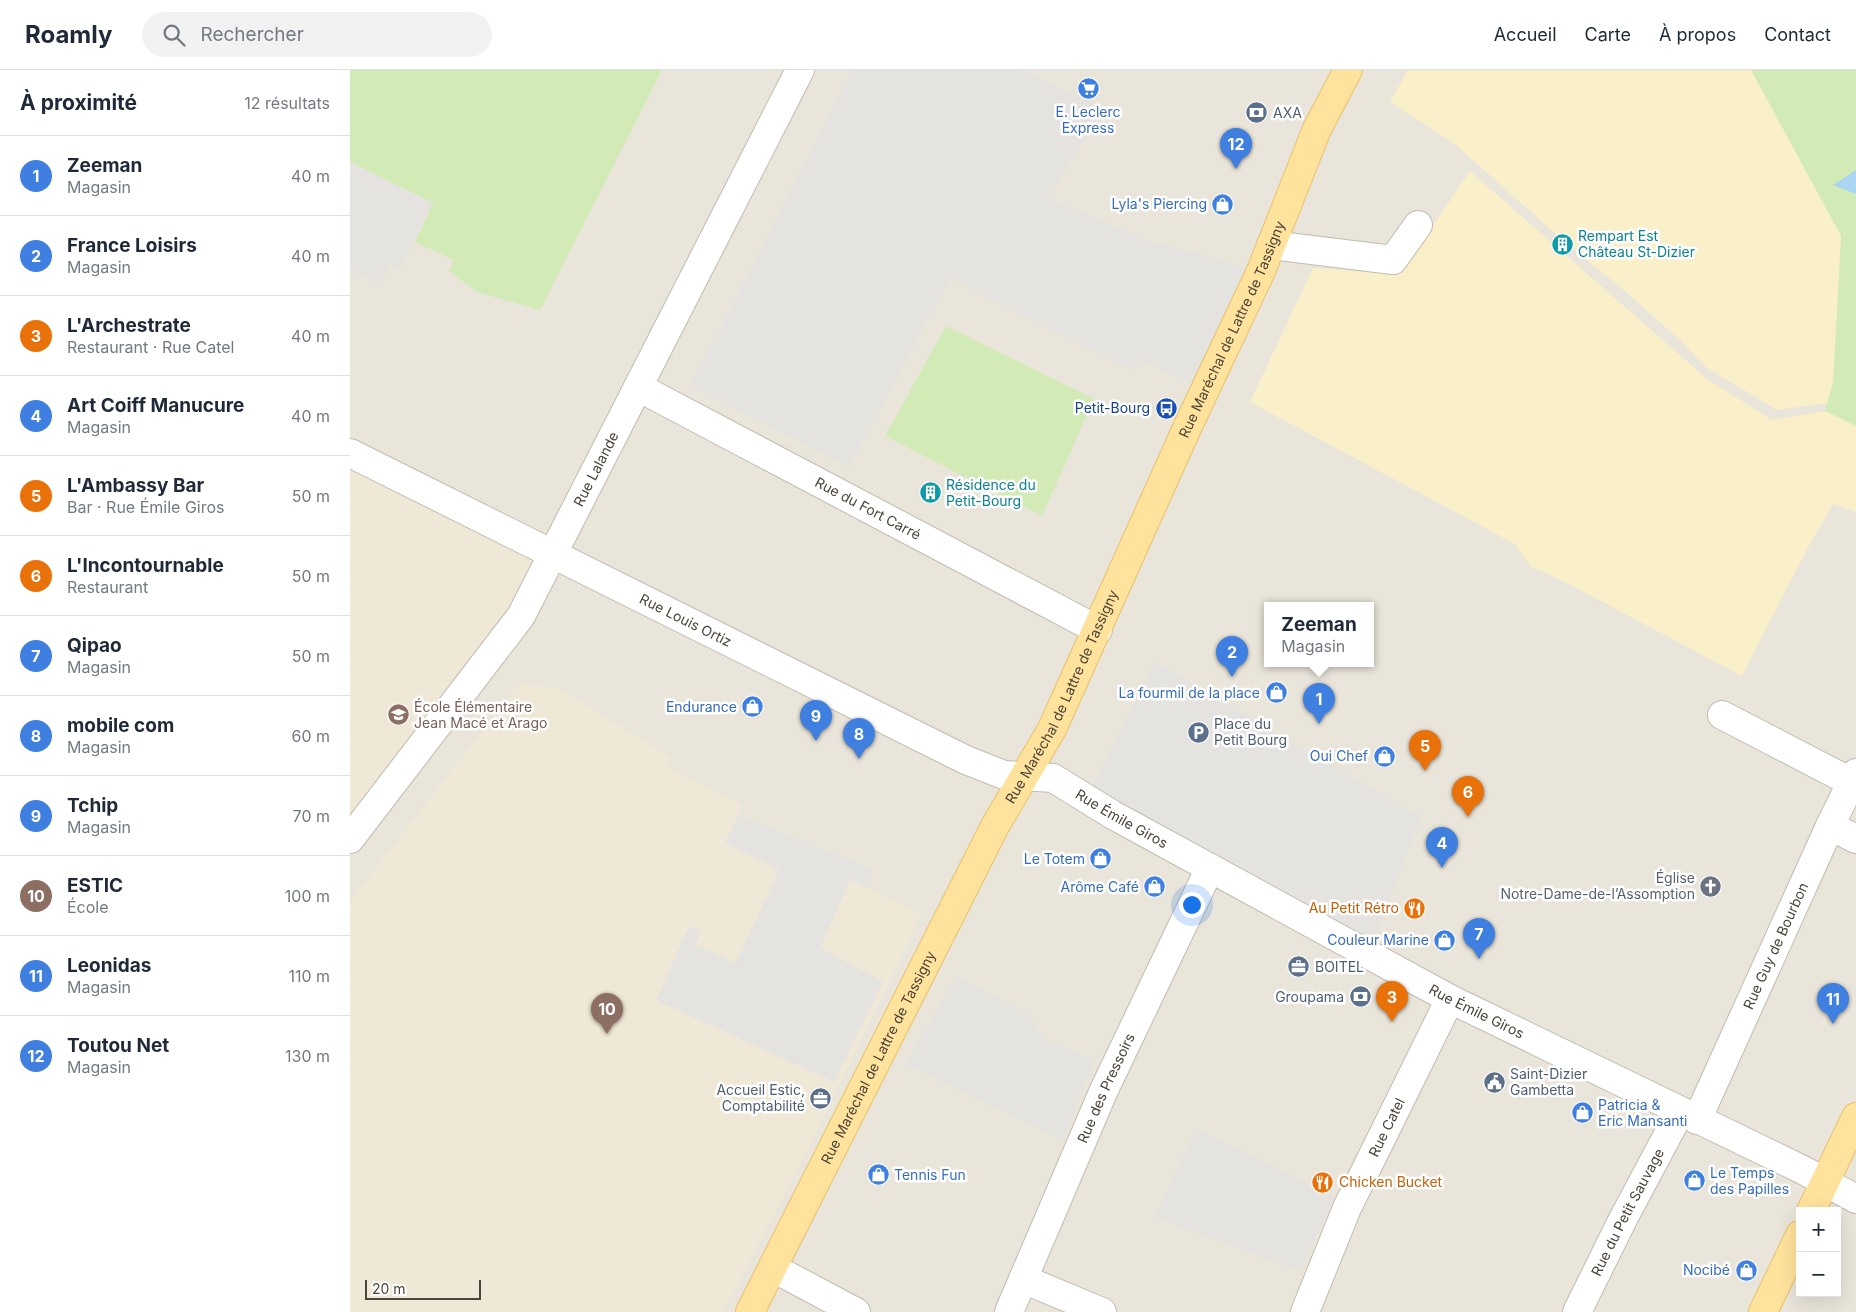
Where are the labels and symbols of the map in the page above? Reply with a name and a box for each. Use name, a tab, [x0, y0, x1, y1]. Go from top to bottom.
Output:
supermarket icon: E. Leclerc Express	[1076, 77, 1100, 101]
bank icon: AXA	[1245, 101, 1269, 125]
place label: E. Leclerc Express	[1055, 103, 1121, 136]
place label: AXA	[1273, 104, 1302, 121]
pin: 12	[1220, 128, 1252, 169]
shop icon: Lyla's Piercing	[1211, 192, 1235, 216]
place label: Lyla's Piercing	[1112, 195, 1207, 212]
street label: Rue Maréchal de Lattre de Tassigny	[1175, 218, 1288, 440]
place label: Rempart Est Château St-Dizier	[1578, 227, 1695, 260]
building icon: Rempart Est Château St-Dizier	[1550, 232, 1574, 256]
bus stop icon: Petit-Bourg	[1154, 396, 1178, 420]
place label: Petit-Bourg	[1075, 399, 1150, 416]
street label: Rue Lalande	[570, 429, 622, 509]
street label: Rue du Fort Carré	[812, 473, 924, 543]
place label: Résidence du Petit-Bourg	[946, 476, 1036, 509]
building icon: Résidence du Petit-Bourg	[918, 481, 942, 505]
street label: Rue Maréchal de Lattre de Tassigny	[1001, 587, 1121, 806]
street label: Rue Louis Ortiz	[637, 590, 735, 650]
pin: 2	[1216, 636, 1248, 677]
shop icon: La fourmil de la place	[1264, 681, 1288, 705]
pin: 1	[1303, 683, 1335, 724]
place label: La fourmil de la place	[1119, 684, 1260, 701]
shop icon: Endurance	[741, 695, 765, 719]
place label: École Élémentaire Jean Macé et Arago	[414, 698, 547, 731]
place label: Endurance	[666, 698, 737, 715]
pin: 9	[800, 700, 832, 741]
school or university icon: École Élémentaire Jean Macé et Arago	[386, 703, 410, 727]
place label: Place du Petit Bourg	[1214, 715, 1287, 748]
pin: 8	[843, 718, 875, 759]
parking icon: Place du Petit Bourg	[1186, 720, 1210, 744]
pin: 5	[1409, 730, 1441, 771]
shop icon: Oui Chef	[1372, 744, 1396, 768]
place label: Oui Chef	[1310, 747, 1368, 764]
pin: 6	[1452, 776, 1484, 817]
street label: Rue Émile Giros	[1073, 785, 1171, 851]
pin: 4	[1426, 827, 1458, 868]
shop icon: Le Totem	[1089, 847, 1113, 871]
place label: Le Totem	[1024, 850, 1085, 867]
place label: Église Notre-Dame-de-l’Assomption	[1500, 869, 1695, 902]
church icon: Église Notre-Dame-de-l’Assomption	[1699, 874, 1723, 898]
shop icon: Arôme Café	[1143, 875, 1167, 899]
place label: Arôme Café	[1061, 878, 1139, 895]
street label: Rue Guy de Bourbon	[1739, 880, 1811, 1012]
your location	[1179, 892, 1205, 918]
restaurant icon: Au Petit Rétro	[1403, 896, 1427, 920]
place label: Au Petit Rétro	[1309, 899, 1399, 916]
pin: 7	[1463, 918, 1495, 959]
shop icon: Couleur Marine	[1433, 928, 1457, 952]
place label: Couleur Marine	[1327, 931, 1429, 948]
street label: Rue Maréchal de Lattre de Tassigny	[817, 948, 939, 1167]
office icon: BOITEL	[1287, 955, 1311, 979]
place label: BOITEL	[1315, 958, 1364, 975]
street label: Rue Émile Giros	[1426, 980, 1527, 1042]
pin: 3	[1376, 981, 1408, 1022]
pin: 11	[1817, 983, 1849, 1024]
bank icon: Groupama	[1348, 985, 1372, 1009]
place label: Groupama	[1275, 988, 1344, 1005]
pin: 10	[591, 993, 623, 1034]
street label: Rue des Pressoirs	[1073, 1030, 1138, 1145]
place label: Saint-Dizier Gambetta	[1510, 1065, 1587, 1098]
public building icon: Saint-Dizier Gambetta	[1482, 1070, 1506, 1094]
place label: Accueil Estic, Comptabilité	[716, 1081, 805, 1114]
office icon: Accueil Estic, Comptabilité	[809, 1086, 833, 1110]
street label: Rue Catel	[1365, 1095, 1408, 1159]
place label: Patricia & Eric Mansanti	[1598, 1096, 1688, 1129]
shop icon: Patricia & Eric Mansanti	[1570, 1101, 1594, 1125]
street label: Rue du Petit Sauvage	[1587, 1145, 1667, 1279]
shop icon: Tennis Fun	[866, 1163, 890, 1187]
place label: Le Temps des Papilles	[1710, 1164, 1789, 1197]
place label: Tennis Fun	[894, 1166, 966, 1183]
shop icon: Le Temps des Papilles	[1682, 1169, 1706, 1193]
restaurant icon: Chicken Bucket	[1311, 1170, 1335, 1194]
place label: Chicken Bucket	[1339, 1173, 1443, 1190]
shop icon: Nocibé	[1734, 1258, 1758, 1282]
place label: Nocibé	[1683, 1261, 1730, 1278]
scale bar	[365, 1277, 481, 1300]

